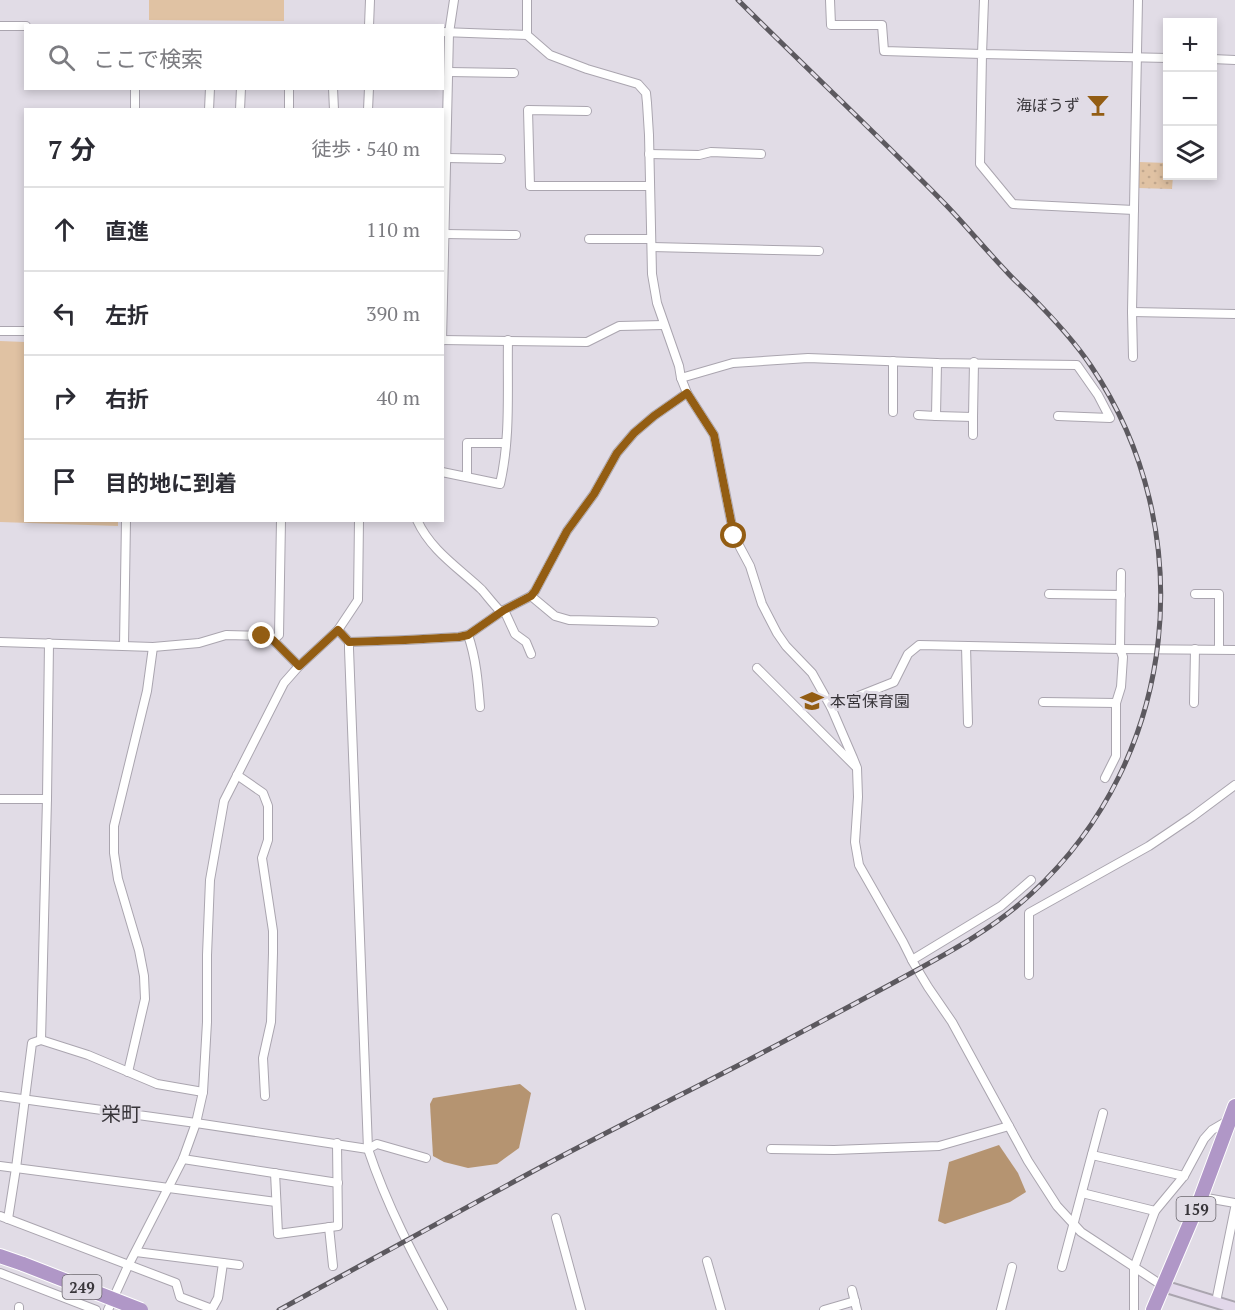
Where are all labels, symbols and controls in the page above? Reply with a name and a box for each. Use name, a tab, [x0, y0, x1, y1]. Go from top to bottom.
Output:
map controls	[1163, 18, 1217, 180]
button: +	[1163, 18, 1217, 72]
search box	[24, 24, 444, 90]
icon: search	[45, 41, 78, 74]
text: ここで検索	[93, 44, 203, 73]
button: −	[1163, 72, 1217, 126]
bar icon: 海ぼうず	[1085, 92, 1111, 118]
place label: 海ぼうず	[1016, 94, 1080, 116]
button: layers	[1163, 126, 1217, 180]
text: 7 分	[48, 132, 96, 166]
text: 徒歩 · 540 m	[311, 135, 420, 162]
icon: ahead	[48, 213, 81, 246]
text: 直進	[105, 216, 149, 245]
text: 110 m	[366, 216, 420, 243]
icon: left	[48, 297, 81, 330]
text: 左折	[105, 300, 149, 329]
text: 390 m	[366, 300, 420, 327]
icon: right	[48, 381, 81, 414]
text: 右折	[105, 384, 149, 413]
text: 40 m	[377, 384, 420, 411]
icon: arrive	[48, 465, 81, 498]
text: 目的地に到着	[105, 468, 237, 497]
route start	[720, 522, 746, 548]
route end	[248, 622, 274, 648]
school or university icon: 本宮保育園	[799, 688, 825, 714]
place label: 本宮保育園	[830, 690, 910, 712]
district label: 栄町	[101, 1100, 141, 1127]
road number: 159	[1176, 1197, 1216, 1221]
road number: 249	[62, 1275, 101, 1299]

